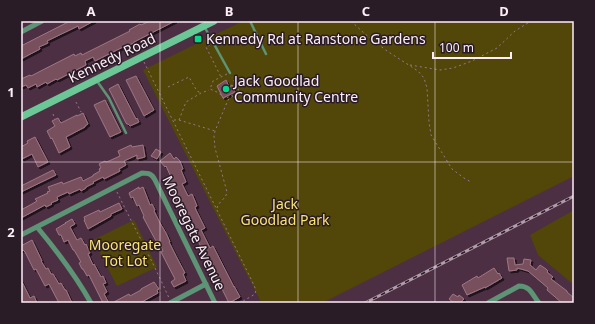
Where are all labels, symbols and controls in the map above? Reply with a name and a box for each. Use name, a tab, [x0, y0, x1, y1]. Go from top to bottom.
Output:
text: A	[87, 2, 96, 20]
text: B	[225, 2, 233, 20]
text: C	[362, 2, 370, 20]
text: D	[499, 2, 509, 20]
street label: Kennedy Road	[65, 28, 159, 87]
place label: Kennedy Rd at Ranstone Gardens	[206, 29, 426, 48]
marker: Kennedy Rd at Ranstone Gardens	[193, 34, 203, 44]
scale bar	[433, 34, 511, 60]
text: 100 m	[439, 39, 474, 56]
place label: Jack Goodlad Community Centre	[232, 71, 358, 106]
text: 1	[7, 83, 15, 101]
marker: Jack Goodlad Community Centre	[221, 84, 231, 94]
street label: Mooregate Avenue	[158, 172, 230, 293]
park label: Jack Goodlad Park	[240, 194, 330, 229]
text: 2	[7, 223, 15, 241]
park label: Mooregate Tot Lot	[89, 235, 161, 270]

